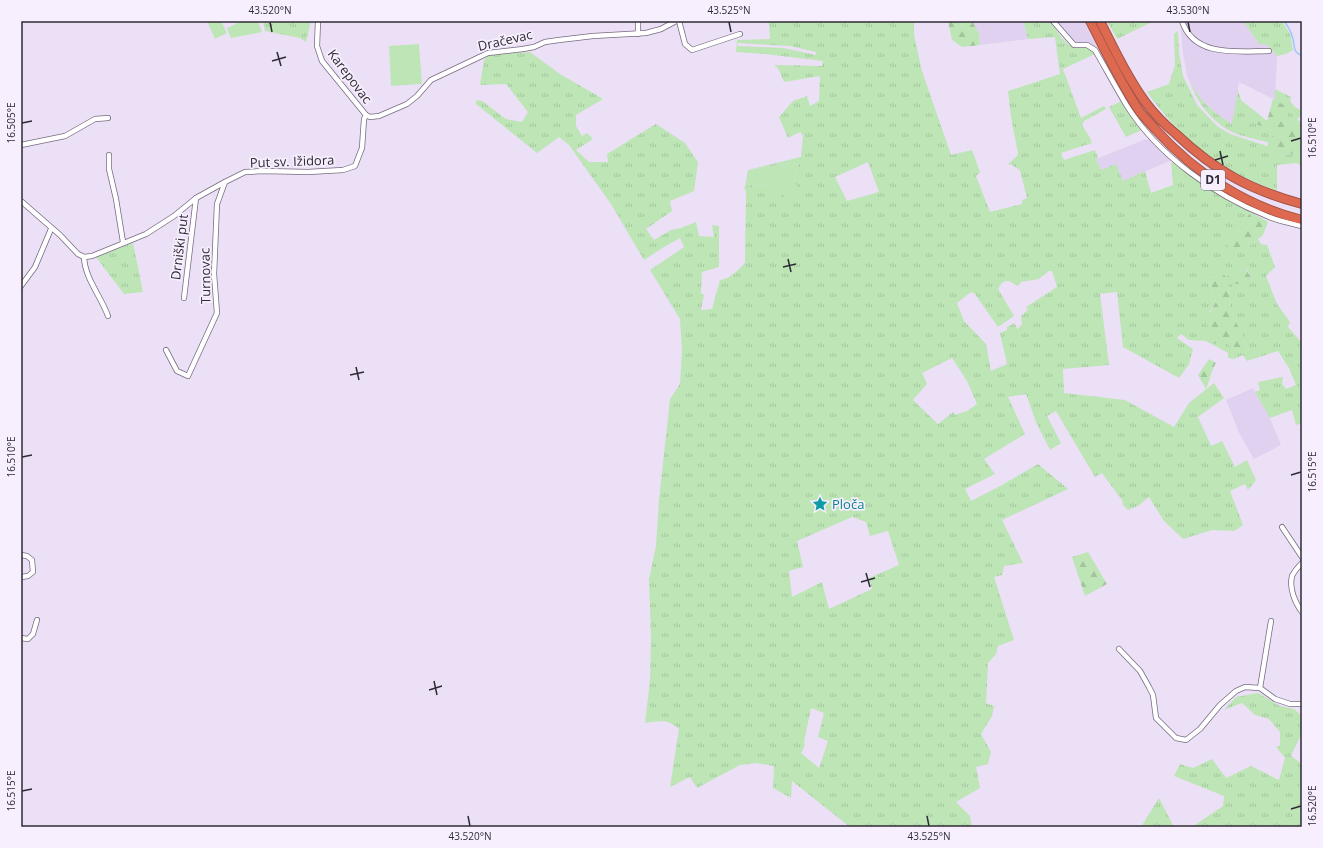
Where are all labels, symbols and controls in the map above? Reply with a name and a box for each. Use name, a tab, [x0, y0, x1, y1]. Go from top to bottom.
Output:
text: 43.520°N	[248, 3, 292, 17]
text: 43.525°N	[707, 3, 751, 17]
text: 43.530°N	[1166, 3, 1210, 17]
street label: Dračevac	[476, 25, 534, 55]
street label: Karepovac	[324, 45, 376, 107]
text: 16.505°E	[4, 102, 18, 144]
text: 16.510°E	[1305, 117, 1319, 159]
street label: Put sv. Ižidora	[249, 151, 335, 171]
road number: D1	[1201, 170, 1225, 190]
street label: Drniški put	[166, 213, 192, 281]
street label: Turnovac	[196, 248, 214, 304]
text: 16.510°E	[4, 436, 18, 478]
text: 16.515°E	[1305, 451, 1319, 493]
place icon: Ploča	[811, 495, 829, 513]
place label: Ploča	[832, 495, 864, 513]
text: 16.515°E	[4, 770, 18, 812]
text: 16.520°E	[1305, 785, 1319, 827]
text: 43.520°N	[448, 829, 492, 843]
text: 43.525°N	[907, 829, 951, 843]

